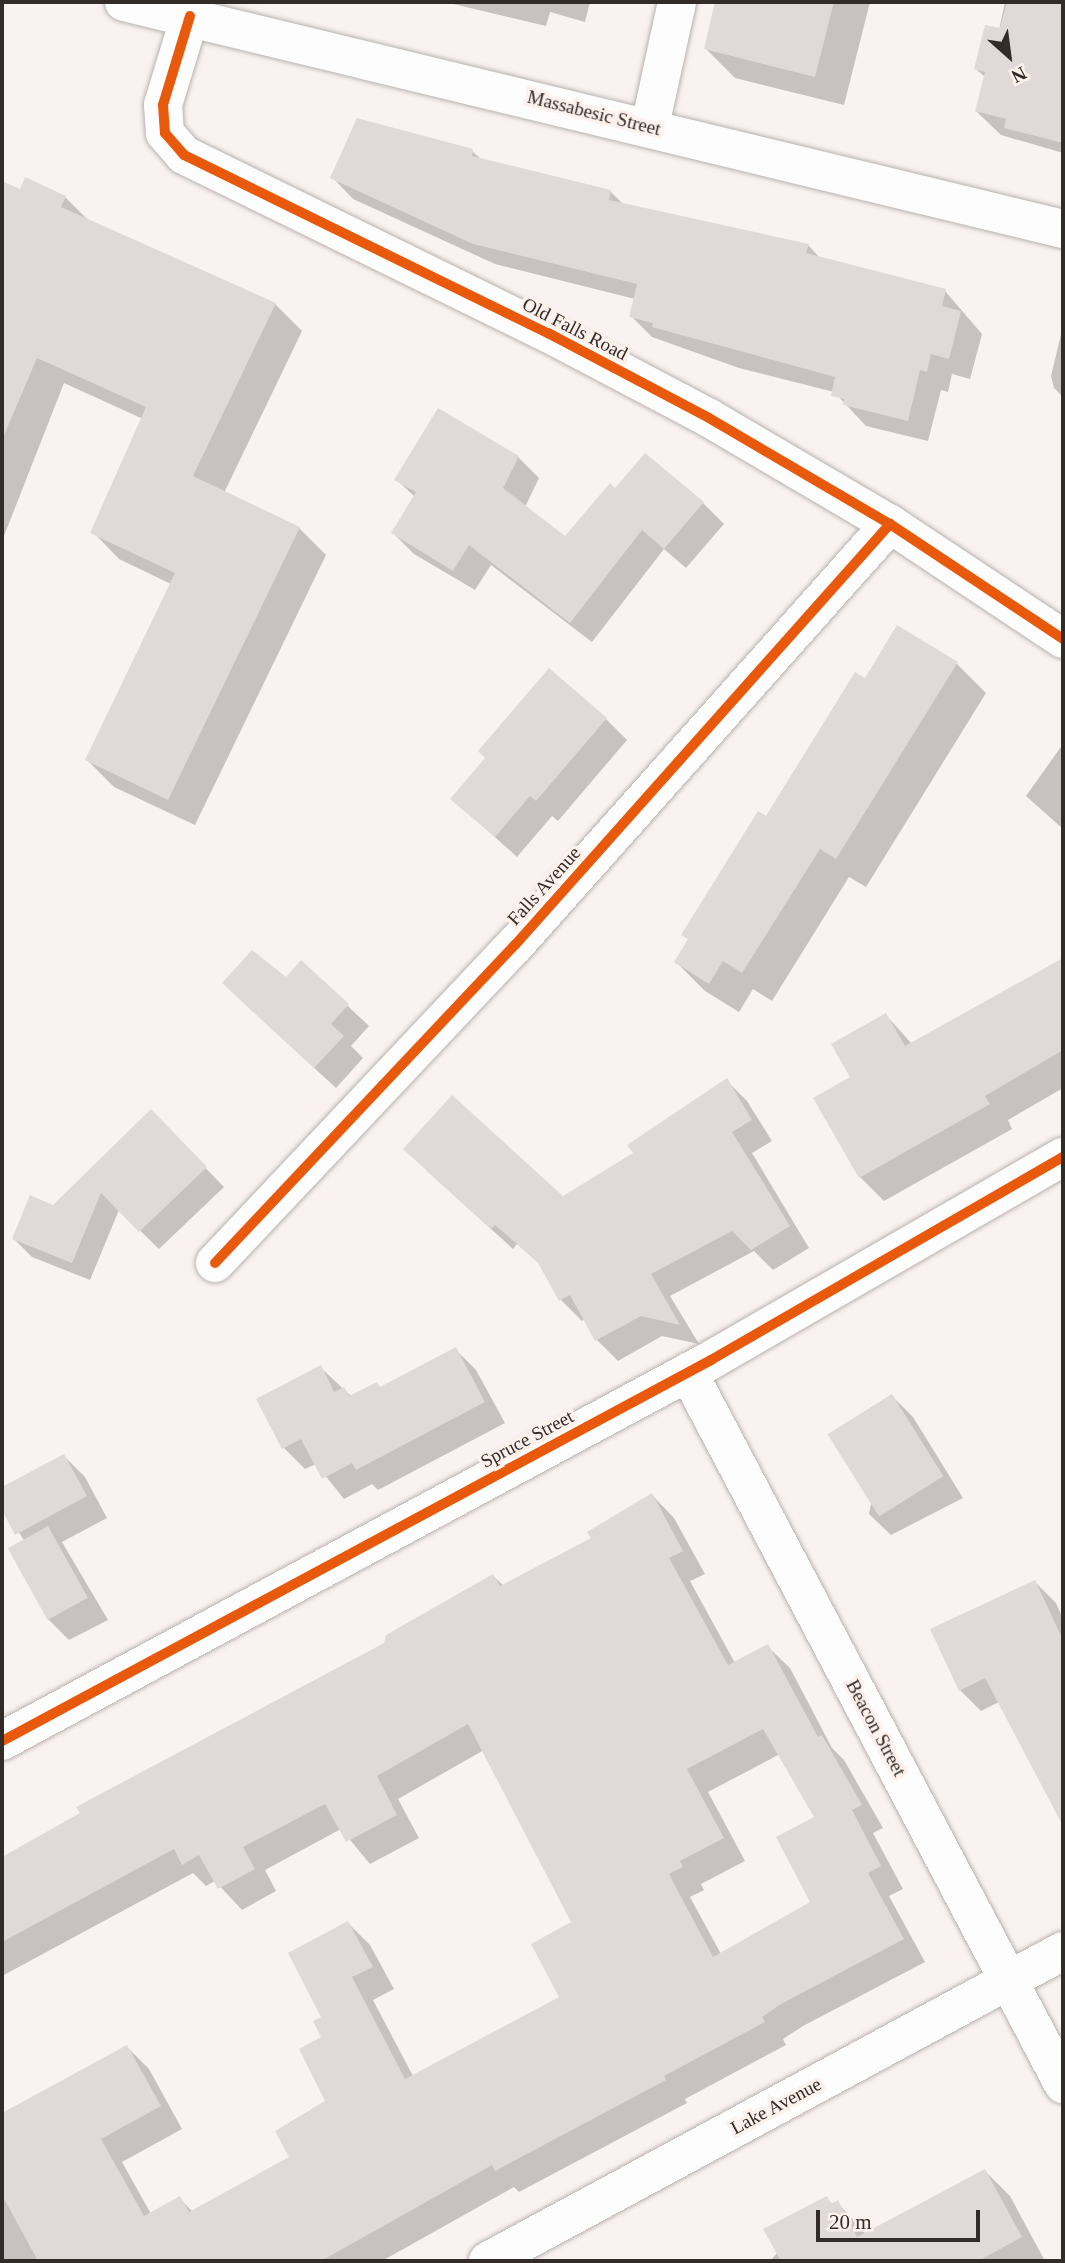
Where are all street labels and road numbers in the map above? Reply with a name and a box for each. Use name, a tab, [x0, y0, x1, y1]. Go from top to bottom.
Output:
street label: Massabesic Street	[525, 85, 663, 141]
street label: Old Falls Road	[519, 293, 631, 365]
street label: Falls Avenue	[502, 841, 586, 931]
street label: Spruce Street	[477, 1405, 577, 1473]
street label: Beacon Street	[841, 1676, 911, 1780]
street label: Lake Avenue	[726, 2072, 826, 2140]

